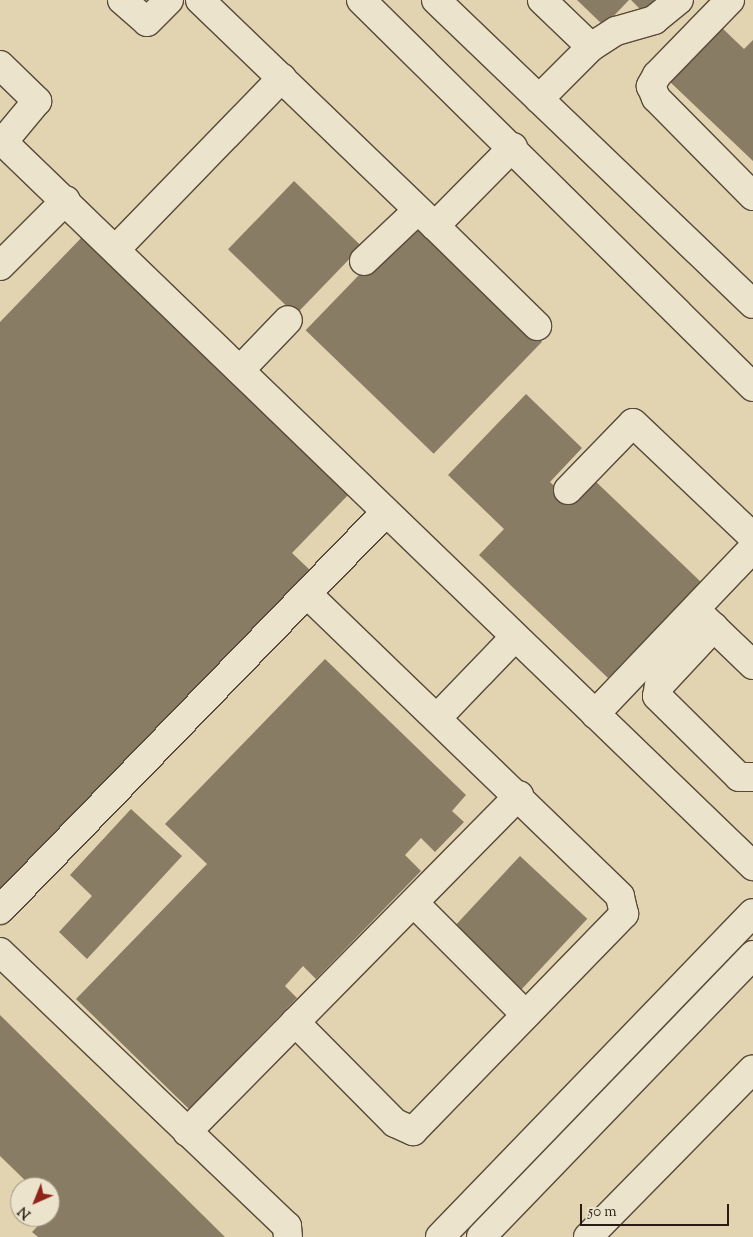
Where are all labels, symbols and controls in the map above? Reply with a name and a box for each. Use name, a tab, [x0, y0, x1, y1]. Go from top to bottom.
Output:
north arrow	[10, 1177, 60, 1227]
scale bar	[583, 1194, 732, 1226]
text: N	[14, 1201, 36, 1223]
text: 50 m	[588, 1202, 617, 1223]

